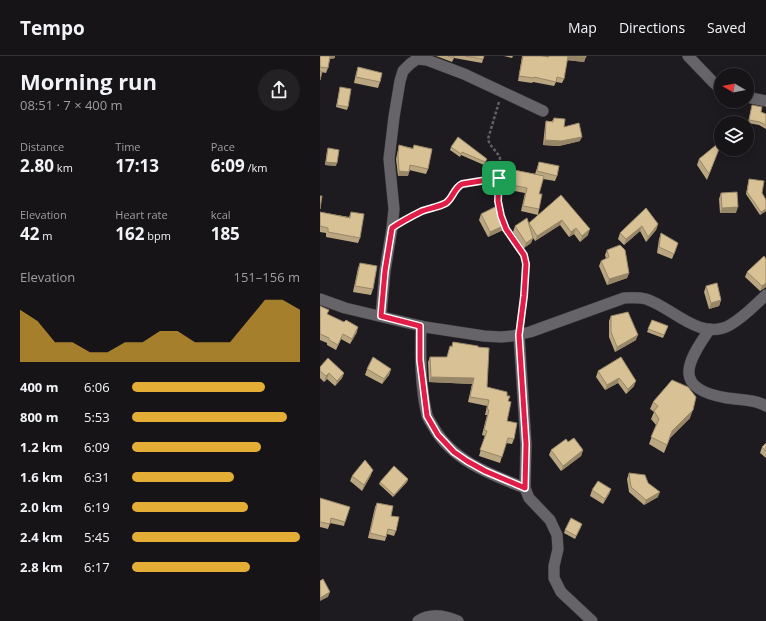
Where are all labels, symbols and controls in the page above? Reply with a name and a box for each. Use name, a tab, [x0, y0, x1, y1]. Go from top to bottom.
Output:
text: Tempo	[20, 15, 85, 41]
text: Map	[568, 18, 597, 37]
text: Directions	[619, 18, 685, 37]
text: Saved	[707, 18, 746, 37]
text: Morning run	[20, 66, 157, 96]
north arrow	[714, 68, 754, 108]
map controls	[714, 68, 754, 156]
button: share	[258, 69, 300, 111]
text: 08:51 · 7 × 400 m	[20, 96, 123, 114]
button: layers	[714, 116, 754, 156]
text: Distance	[20, 139, 64, 154]
text: Time	[115, 139, 141, 154]
text: Pace	[211, 139, 235, 154]
text: 2.80	[20, 154, 54, 177]
text: 17:13	[115, 154, 159, 177]
text: 6:09	[211, 154, 245, 177]
text: km	[54, 160, 73, 175]
text: /km	[245, 160, 268, 175]
pin	[482, 161, 516, 195]
icon: arrive	[488, 167, 510, 189]
text: Elevation	[20, 207, 67, 222]
text: Heart rate	[115, 207, 168, 222]
text: kcal	[211, 207, 231, 222]
text: 42	[20, 222, 39, 245]
text: 162	[115, 222, 145, 245]
text: 185	[211, 222, 240, 245]
text: m	[39, 228, 53, 243]
text: bpm	[145, 228, 171, 243]
text: Elevation	[20, 268, 75, 286]
text: 151–156 m	[233, 268, 300, 286]
text: 400 m	[20, 378, 58, 396]
text: 6:06	[84, 378, 110, 396]
text: 800 m	[20, 408, 58, 426]
text: 5:53	[84, 408, 110, 426]
text: 1.2 km	[20, 438, 63, 456]
text: 6:09	[84, 438, 110, 456]
text: 1.6 km	[20, 468, 63, 486]
text: 6:31	[84, 468, 110, 486]
text: 2.0 km	[20, 498, 63, 516]
text: 6:19	[84, 498, 110, 516]
text: 2.4 km	[20, 528, 63, 546]
text: 5:45	[84, 528, 110, 546]
text: 2.8 km	[20, 558, 63, 576]
text: 6:17	[84, 558, 110, 576]

